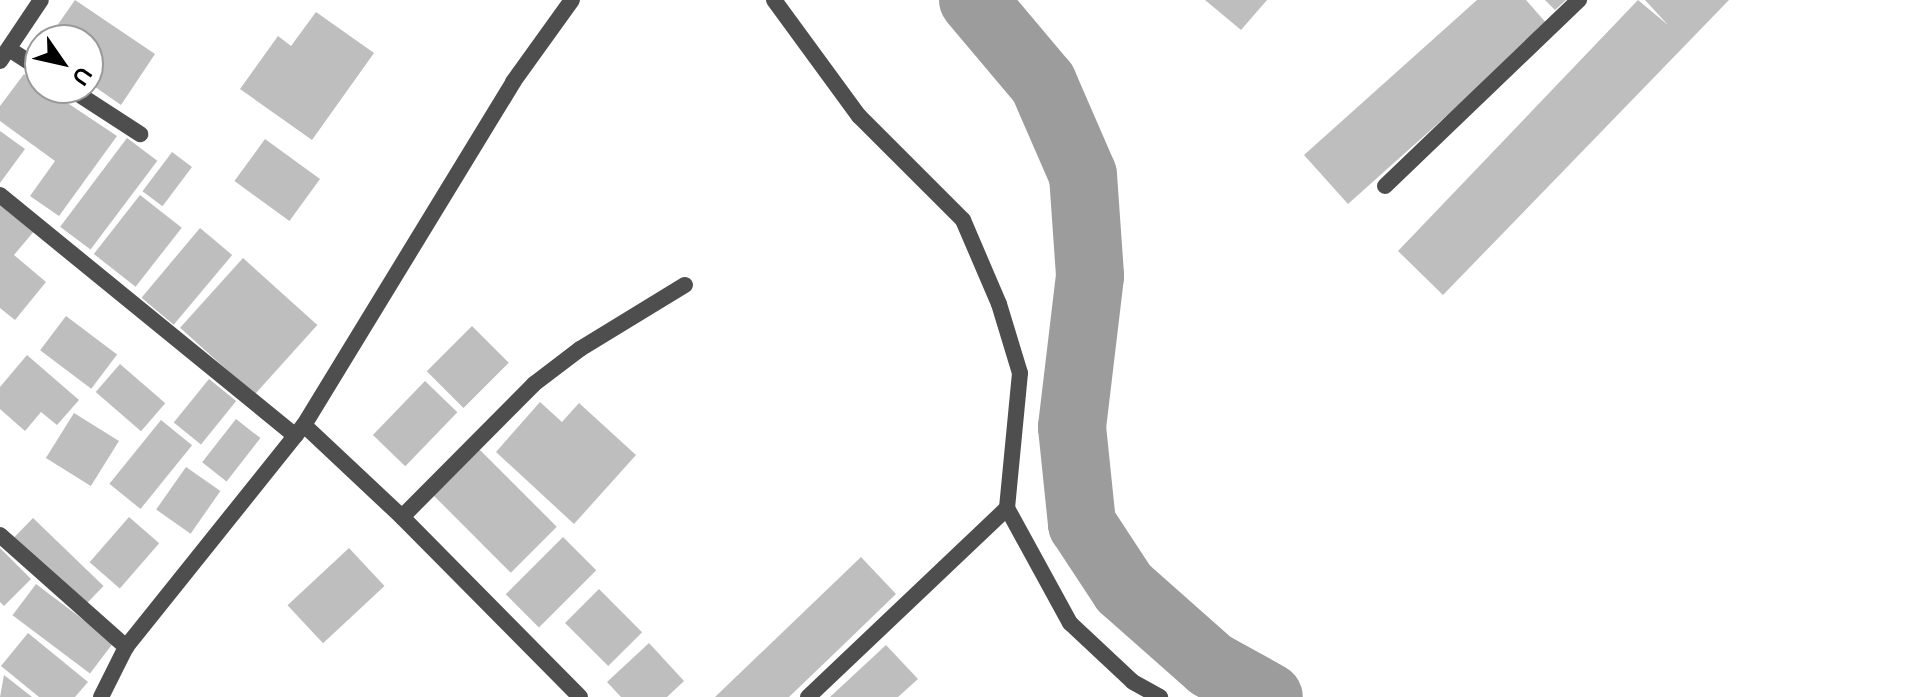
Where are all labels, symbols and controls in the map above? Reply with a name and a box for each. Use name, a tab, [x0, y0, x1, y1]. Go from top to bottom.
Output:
north arrow	[24, 24, 104, 104]
text: U	[67, 62, 98, 90]

